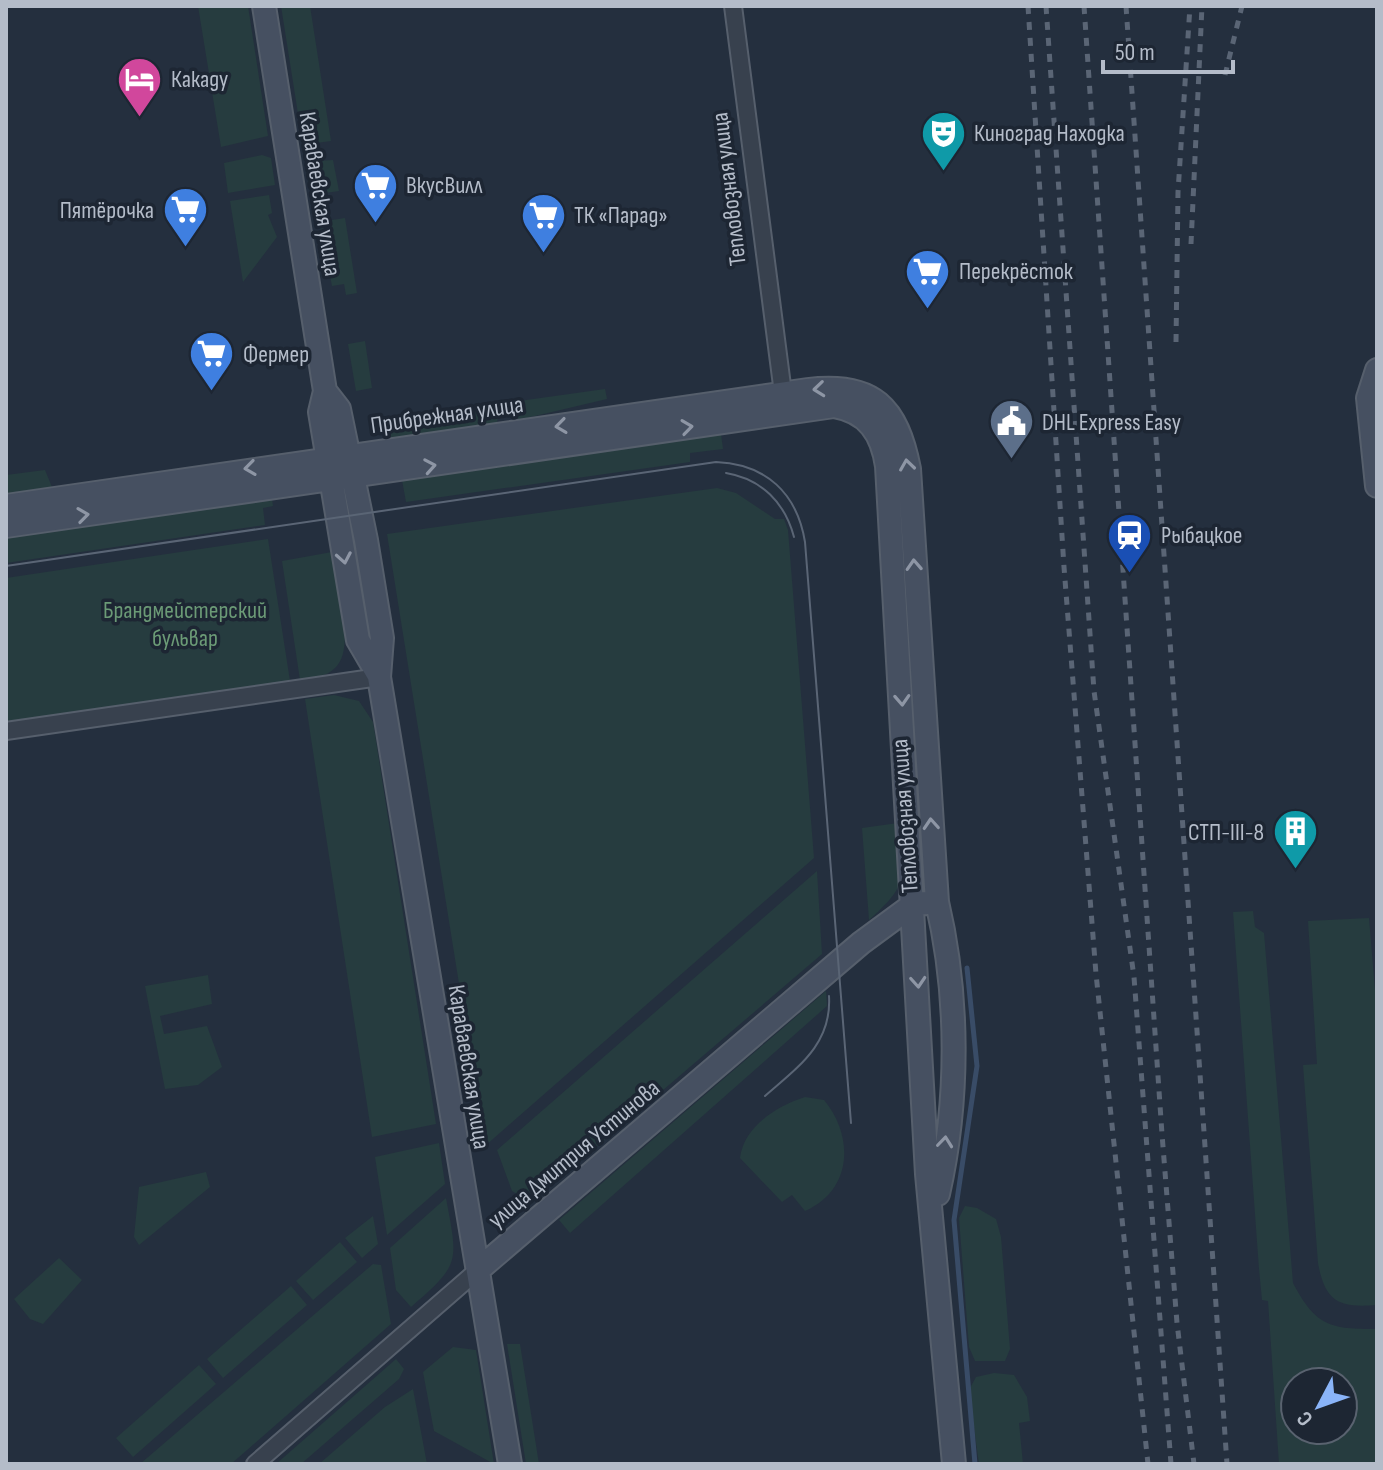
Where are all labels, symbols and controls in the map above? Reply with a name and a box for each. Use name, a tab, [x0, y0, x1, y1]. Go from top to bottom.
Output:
scale bar	[1103, 24, 1233, 74]
text: 50 m	[1115, 38, 1155, 67]
hotel icon: Какаду	[116, 55, 164, 118]
place label: Какаду	[171, 65, 228, 94]
theatre icon: Киноград Находка	[919, 109, 967, 172]
street label: Караваевская улица	[293, 110, 347, 278]
street label: Тепловозная улица	[705, 111, 753, 267]
place label: Киноград Находка	[974, 119, 1125, 148]
supermarket icon: ВкусВилл	[351, 161, 399, 224]
place label: ВкусВилл	[406, 171, 483, 200]
supermarket icon: Пятёрочка	[161, 186, 209, 249]
supermarket icon: ТК «Парад»	[519, 191, 567, 254]
place label: Пятёрочка	[60, 196, 154, 225]
place label: ТК «Парад»	[574, 201, 668, 230]
supermarket icon: Перекрёсток	[904, 247, 952, 310]
place label: Перекрёсток	[959, 257, 1074, 286]
supermarket icon: Фермер	[188, 330, 236, 393]
place label: Фермер	[243, 340, 309, 369]
one-way arrow	[812, 380, 825, 397]
street label: Прибрежная улица	[369, 390, 525, 440]
public building icon: DHL Express Easy	[987, 398, 1035, 461]
place label: DHL Express Easy	[1042, 408, 1181, 437]
one-way arrow	[554, 417, 568, 434]
one-way arrow	[680, 419, 694, 436]
one-way arrow	[423, 458, 437, 475]
one-way arrow	[899, 458, 916, 472]
one-way arrow	[243, 459, 257, 476]
one-way arrow	[76, 507, 90, 524]
station icon: Рыбацкое	[1106, 511, 1154, 574]
place label: Рыбацкое	[1161, 521, 1243, 550]
one-way arrow	[335, 551, 352, 565]
one-way arrow	[906, 558, 923, 571]
park label: Брандмейстерский бульвар	[103, 596, 267, 653]
one-way arrow	[893, 694, 910, 707]
street label: Тепловозная улица	[885, 738, 925, 894]
building icon: СТП-III-8	[1271, 808, 1319, 871]
one-way arrow	[923, 817, 940, 830]
place label: СТП-III-8	[1188, 818, 1264, 847]
one-way arrow	[910, 976, 927, 989]
street label: Караваевская улица	[442, 983, 496, 1151]
street label: улица Дмитрия Устинова	[482, 1074, 666, 1234]
one-way arrow	[937, 1135, 954, 1148]
north arrow	[1279, 1366, 1359, 1446]
text: С	[1291, 1405, 1319, 1431]

